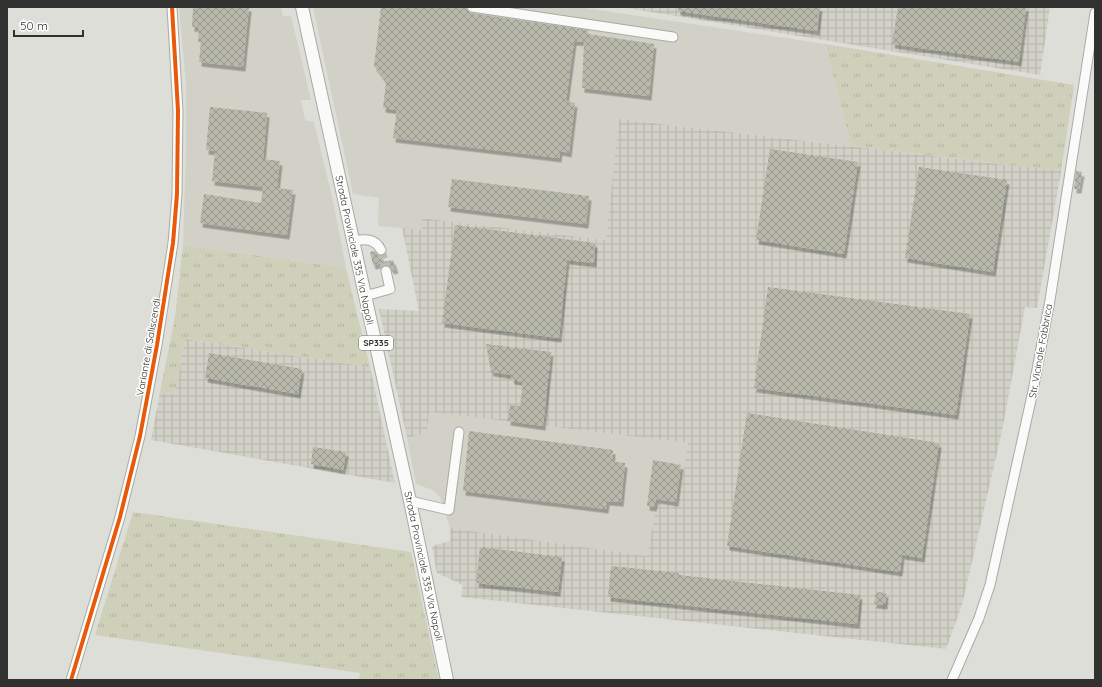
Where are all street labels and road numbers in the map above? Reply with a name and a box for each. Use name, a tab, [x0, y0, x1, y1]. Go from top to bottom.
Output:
street label: Strada Provinciale 335 Via Napoli	[332, 174, 377, 326]
street label: Variante di Saliscendi	[134, 297, 163, 397]
street label: Str. Vicinale Fabbrica	[1026, 303, 1055, 399]
road number: SP335	[359, 336, 393, 350]
street label: Strada Provinciale 335 Via Napoli	[401, 490, 446, 642]

